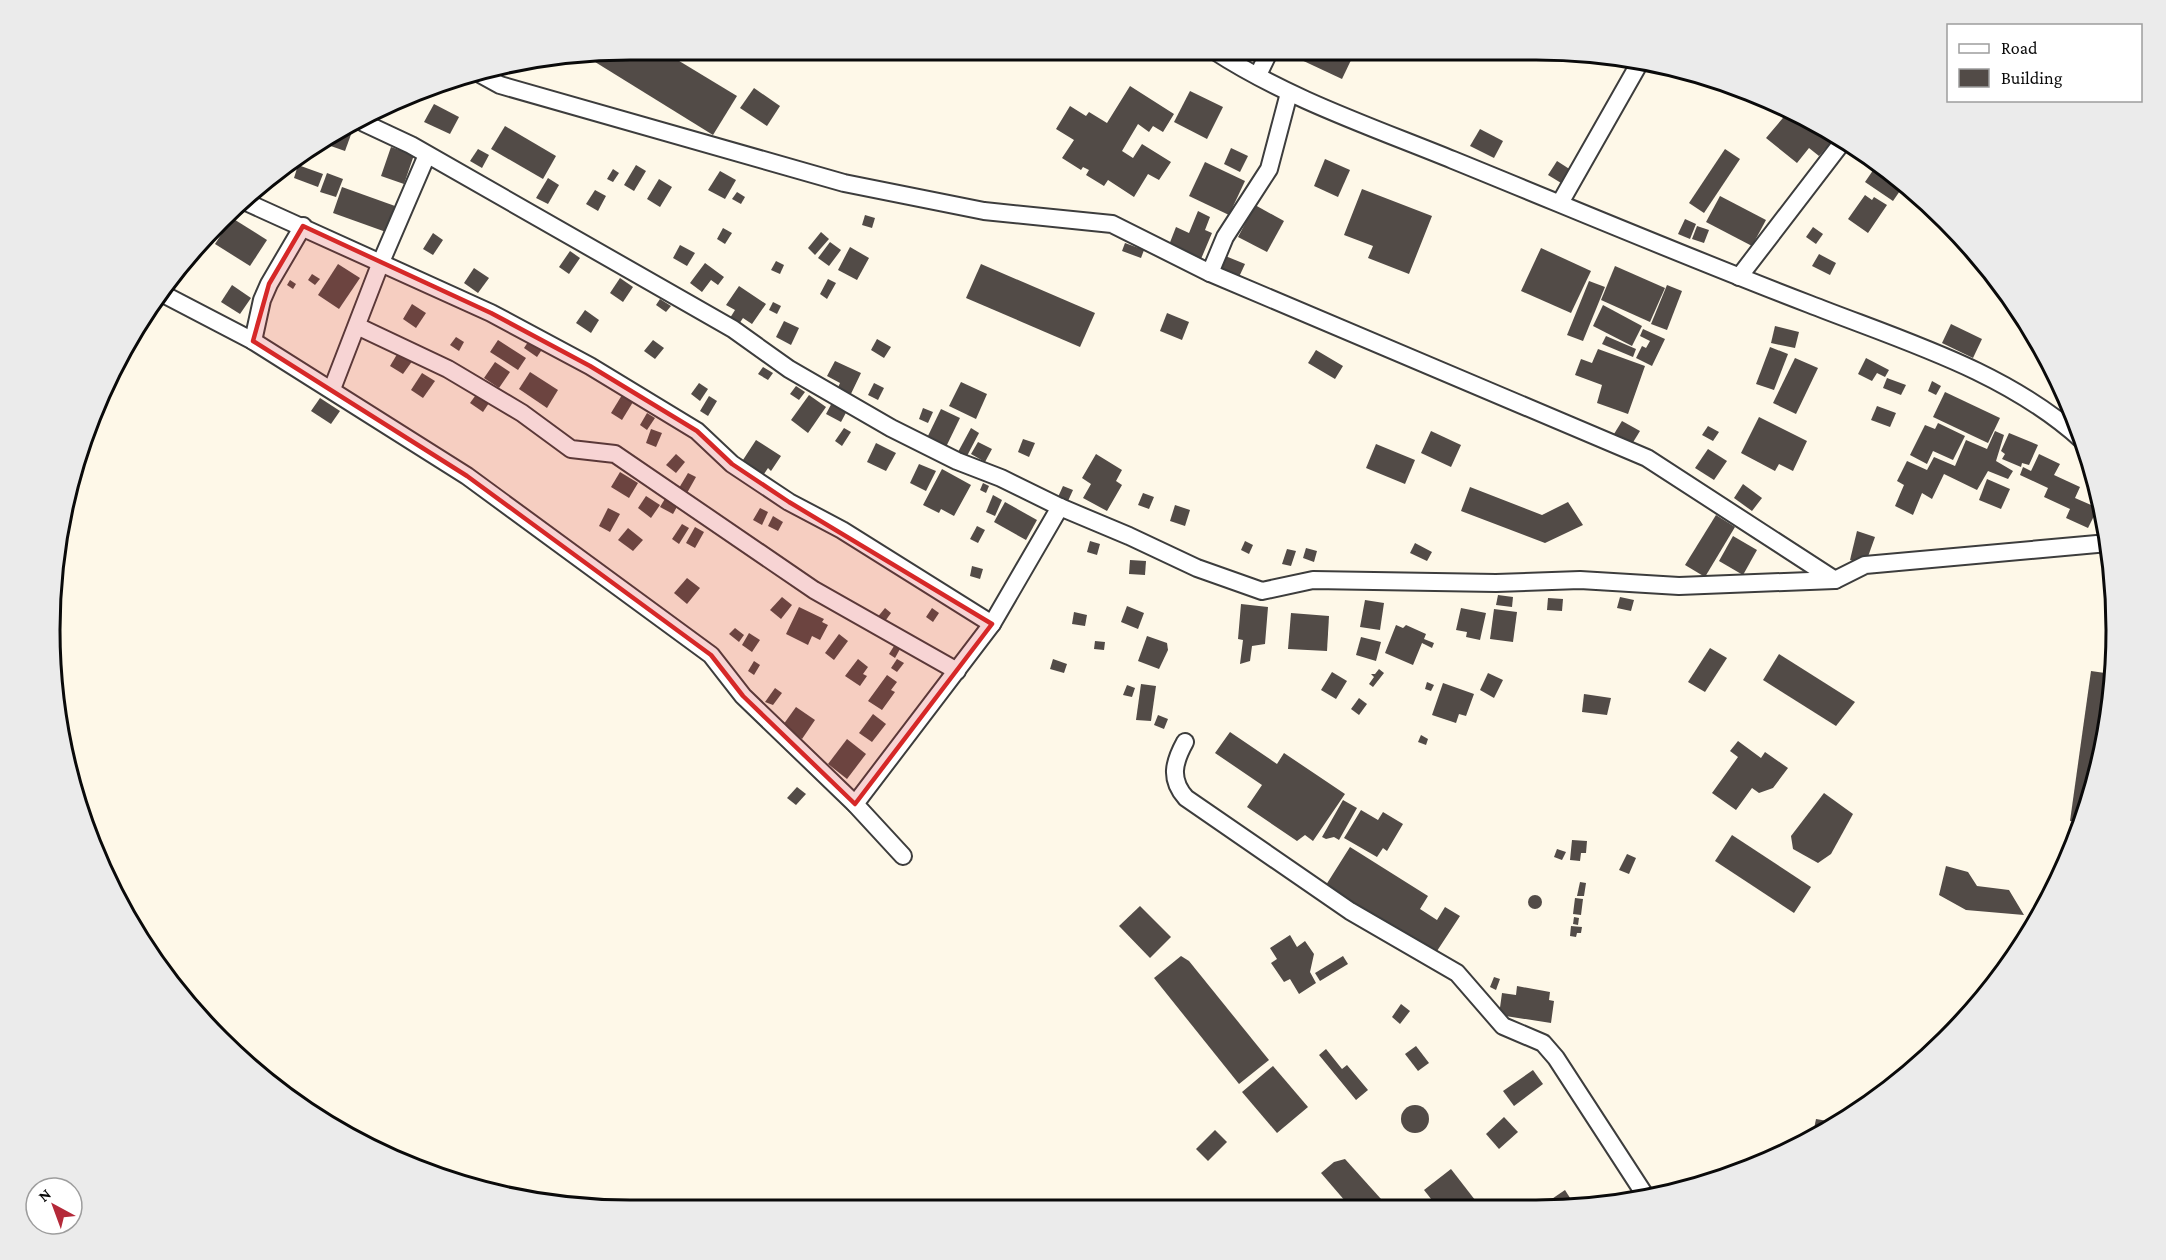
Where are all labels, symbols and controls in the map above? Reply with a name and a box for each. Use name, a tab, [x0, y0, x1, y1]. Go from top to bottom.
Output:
legend	[1947, 24, 2142, 102]
text: Road	[2001, 38, 2038, 58]
text: Building	[2001, 68, 2063, 88]
north arrow	[24, 1176, 84, 1236]
text: N	[35, 1185, 54, 1205]

